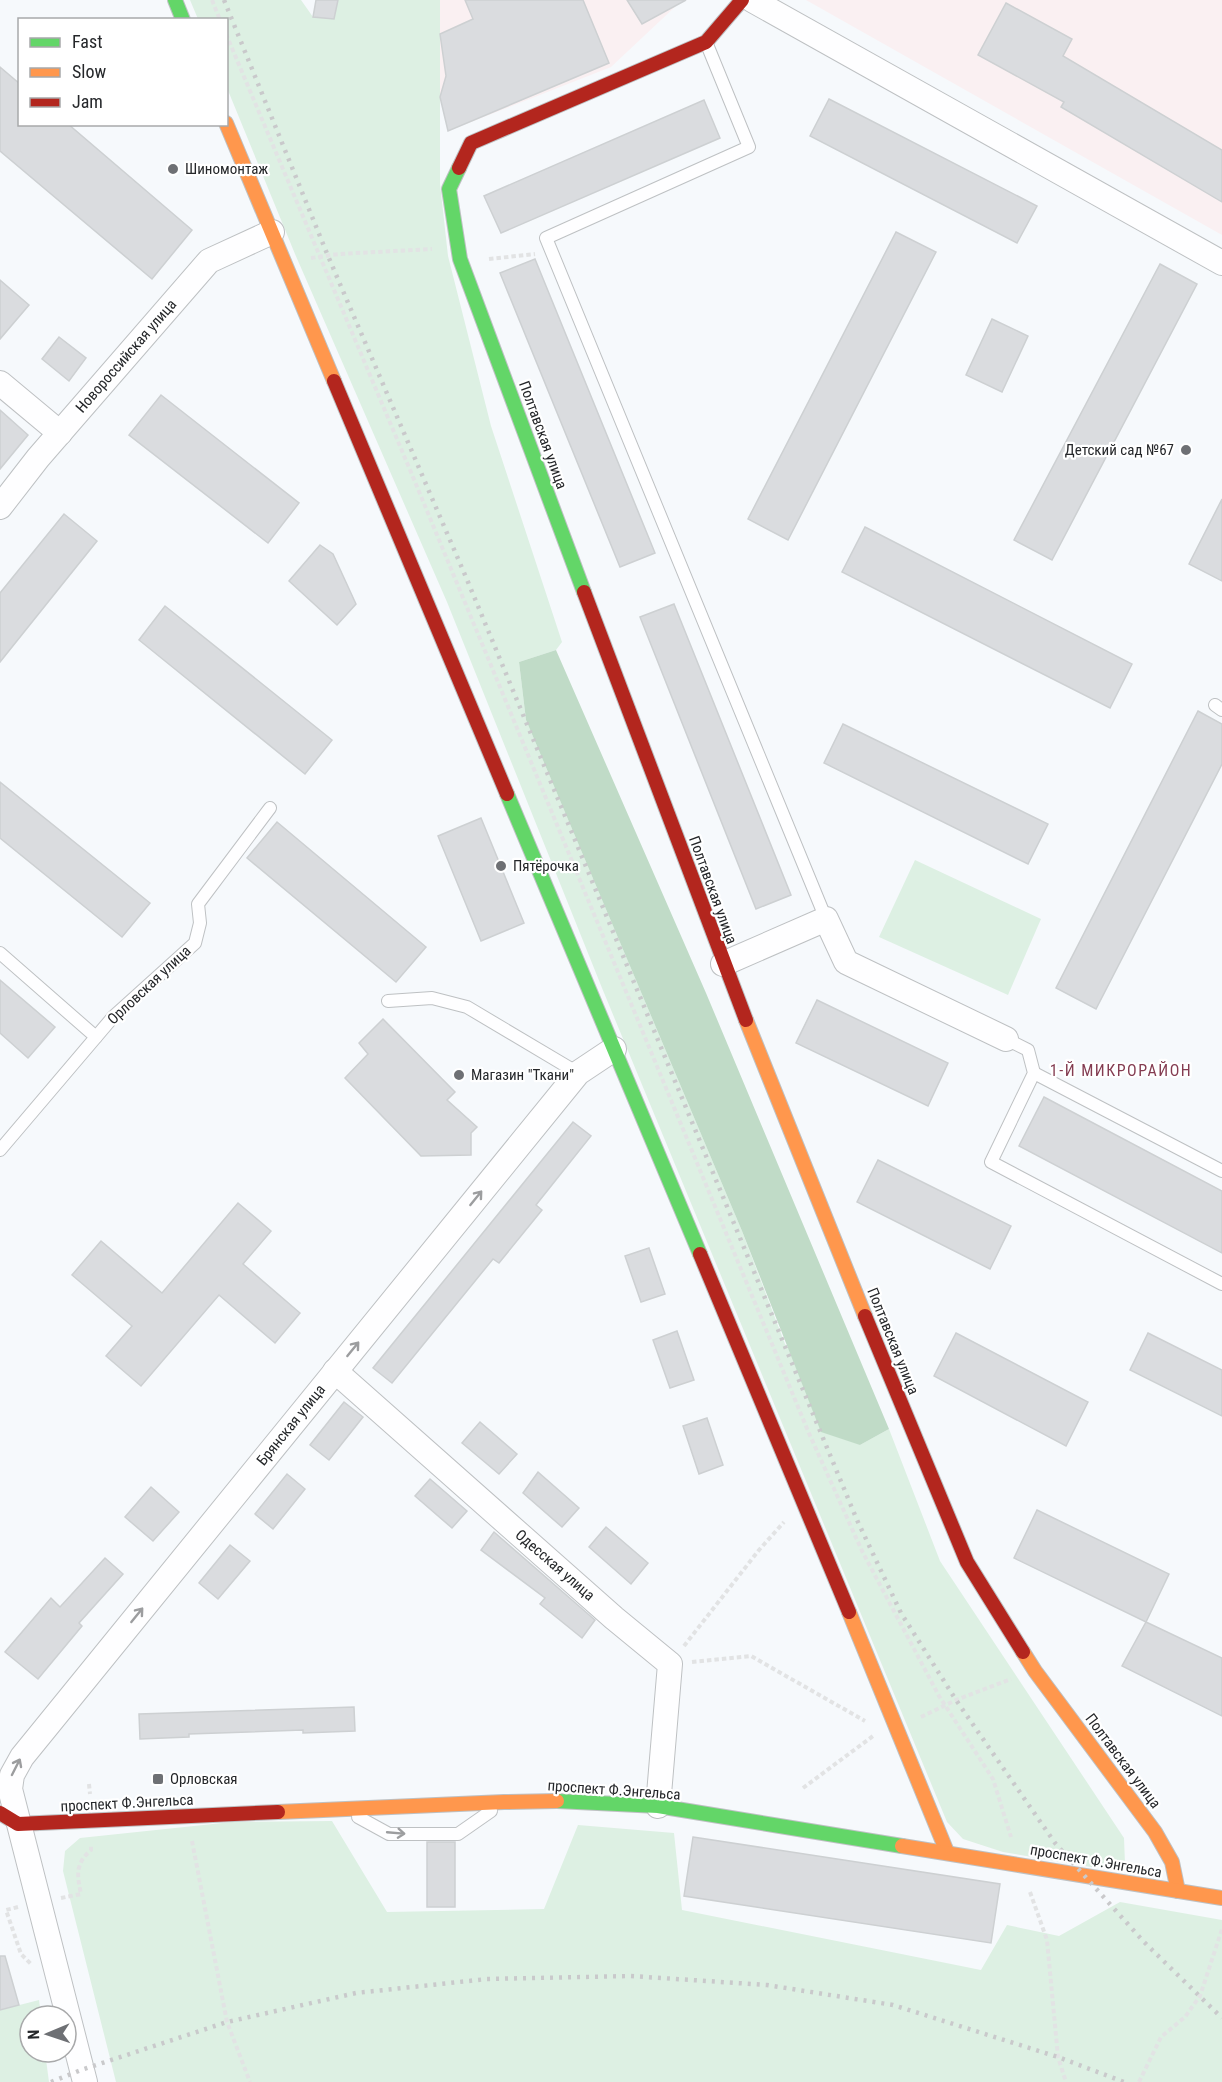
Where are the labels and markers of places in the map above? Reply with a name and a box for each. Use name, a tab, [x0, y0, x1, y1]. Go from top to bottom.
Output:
place label: Шиномонтаж	[185, 160, 268, 178]
marker: Шиномонтаж	[166, 162, 180, 176]
place label: Детский сад №67	[1065, 441, 1174, 459]
marker: Детский сад №67	[1179, 443, 1193, 457]
place label: Пятёрочка	[513, 857, 579, 875]
marker: Пятёрочка	[494, 859, 508, 873]
place label: Магазин "Ткани"	[471, 1066, 574, 1084]
marker: Магазин "Ткани"	[452, 1068, 466, 1082]
place label: Орловская	[170, 1770, 238, 1788]
marker: Орловская	[151, 1772, 165, 1786]

